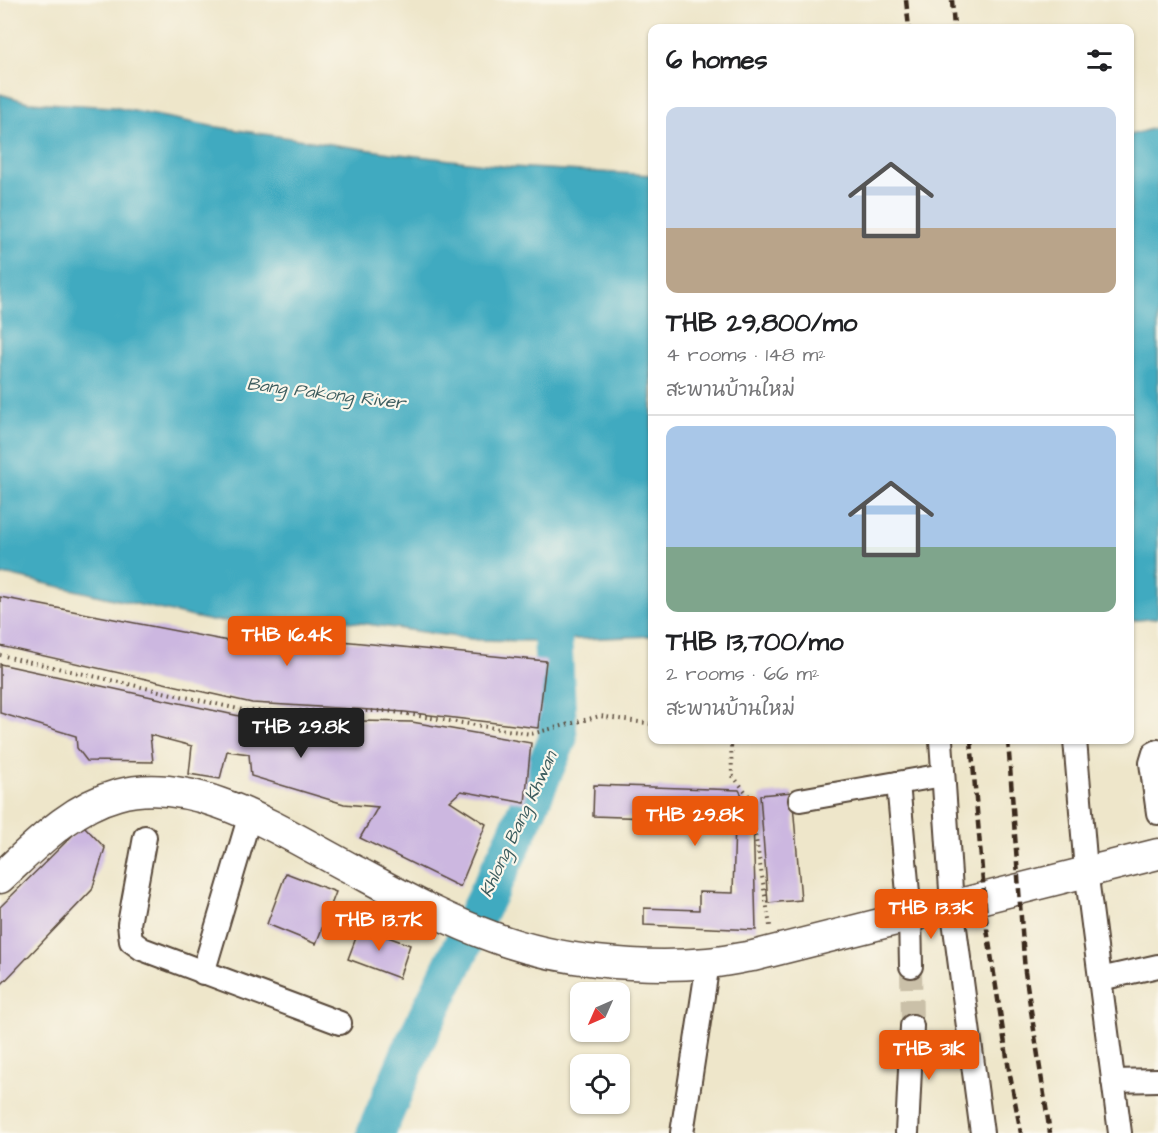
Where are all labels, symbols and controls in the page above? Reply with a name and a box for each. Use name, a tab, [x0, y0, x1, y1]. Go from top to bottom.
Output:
text: 6 homes	[666, 42, 768, 78]
icon: filters	[1083, 44, 1116, 77]
icon: home	[837, 146, 945, 254]
text: THB 29,800/mo	[666, 305, 858, 341]
text: 4 rooms · 148 m²	[666, 341, 826, 369]
water label: Bang Pakong River	[245, 371, 409, 417]
text: สะพานบ้านใหม่	[666, 376, 795, 404]
icon: home	[837, 465, 945, 573]
pin: THB 16.4K	[218, 616, 356, 667]
text: THB 16.4K	[242, 621, 332, 649]
text: THB 13,700/mo	[666, 624, 844, 660]
text: 2 rooms · 66 m²	[666, 660, 820, 688]
text: สะพานบ้านใหม่	[666, 695, 795, 723]
pin: THB 29.8K	[232, 708, 370, 759]
text: THB 29.8K	[252, 713, 350, 741]
water label: Khlong Bang Khwan	[474, 745, 565, 902]
pin: THB 29.8K	[626, 796, 764, 847]
text: THB 29.8K	[646, 801, 744, 829]
pin: THB 13.3K	[862, 889, 1000, 940]
text: THB 13.3K	[889, 894, 973, 922]
pin: THB 13.7K	[310, 901, 448, 952]
text: THB 13.7K	[336, 906, 422, 934]
north arrow	[570, 982, 630, 1042]
map controls	[570, 982, 630, 1114]
pin: THB 31K	[874, 1030, 984, 1081]
text: THB 31K	[893, 1035, 965, 1063]
button: locate	[570, 1054, 630, 1114]

